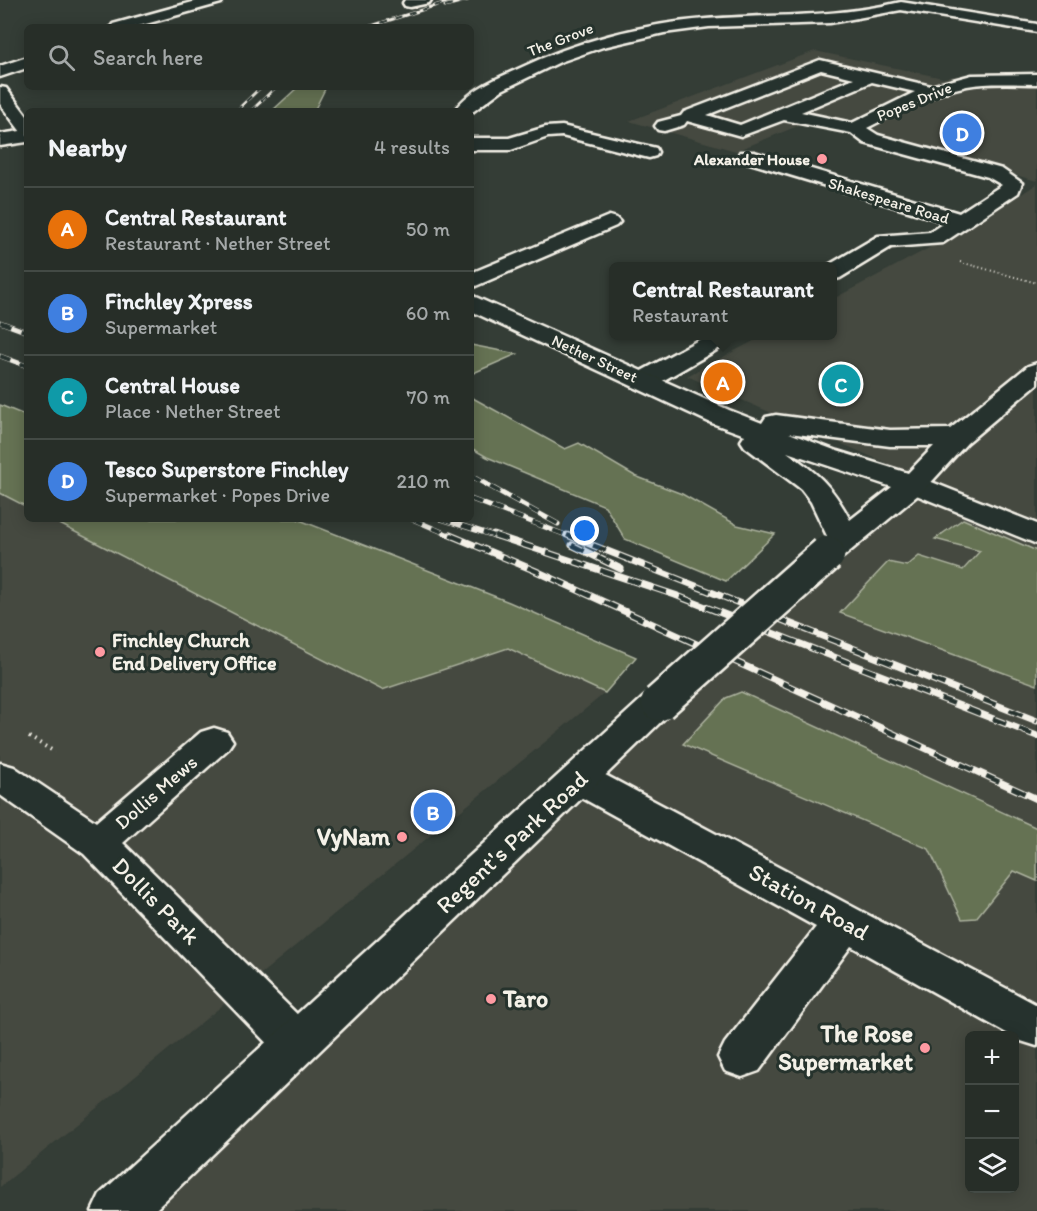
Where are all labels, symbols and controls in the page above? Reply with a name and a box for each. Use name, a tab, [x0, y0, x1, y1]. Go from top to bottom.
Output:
street label: The Grove	[525, 18, 596, 61]
search box	[24, 24, 474, 90]
icon: search	[45, 41, 78, 74]
text: Search here	[93, 44, 203, 71]
street label: Popes Drive	[874, 78, 954, 125]
pin: D	[942, 110, 982, 156]
text: Nearby	[48, 131, 127, 163]
text: 4 results	[374, 135, 450, 159]
place label: Alexander House	[693, 150, 810, 169]
marker: Alexander House	[815, 152, 829, 166]
street label: Shakespeare Road	[826, 173, 952, 228]
text: Central Restaurant	[105, 204, 287, 231]
text: A	[61, 217, 74, 241]
text: 50 m	[406, 217, 450, 241]
text: Restaurant · Nether Street	[105, 231, 331, 255]
popup	[609, 262, 837, 340]
text: Central Restaurant	[632, 276, 814, 303]
text: Finchley Xpress	[105, 288, 253, 315]
text: B	[61, 301, 74, 325]
text: 60 m	[406, 301, 450, 325]
text: Restaurant	[632, 303, 728, 327]
text: Supermarket	[105, 315, 217, 339]
street label: Nether Street	[549, 330, 641, 387]
pin: A	[704, 360, 742, 404]
pin: C	[822, 362, 860, 406]
text: Central House	[105, 372, 240, 399]
text: C	[61, 385, 74, 409]
text: 70 m	[406, 385, 450, 409]
text: Place · Nether Street	[105, 399, 281, 423]
text: Tesco Superstore Finchley	[105, 456, 348, 483]
text: D	[61, 469, 74, 493]
text: 210 m	[397, 469, 450, 493]
text: Supermarket · Popes Drive	[105, 483, 330, 507]
your location	[570, 516, 599, 545]
place label: Finchley Church End Delivery Office	[112, 628, 277, 676]
marker: Finchley Church End Delivery Office	[93, 645, 107, 659]
street label: Dollis Mews	[110, 750, 202, 834]
street label: Regent's Park Road	[430, 764, 594, 919]
pin: B	[414, 790, 452, 834]
place label: VyNam	[317, 822, 391, 852]
marker: VyNam	[395, 830, 409, 844]
street label: Dollis Park	[106, 851, 206, 951]
street label: Station Road	[744, 857, 874, 946]
place label: Taro	[502, 984, 548, 1013]
marker: Taro	[484, 992, 498, 1006]
place label: The Rose Supermarket	[778, 1019, 913, 1077]
map controls	[965, 1031, 1019, 1193]
button: +	[965, 1031, 1019, 1085]
marker: The Rose Supermarket	[918, 1041, 932, 1055]
button: −	[965, 1085, 1019, 1139]
button: layers	[965, 1139, 1019, 1193]

